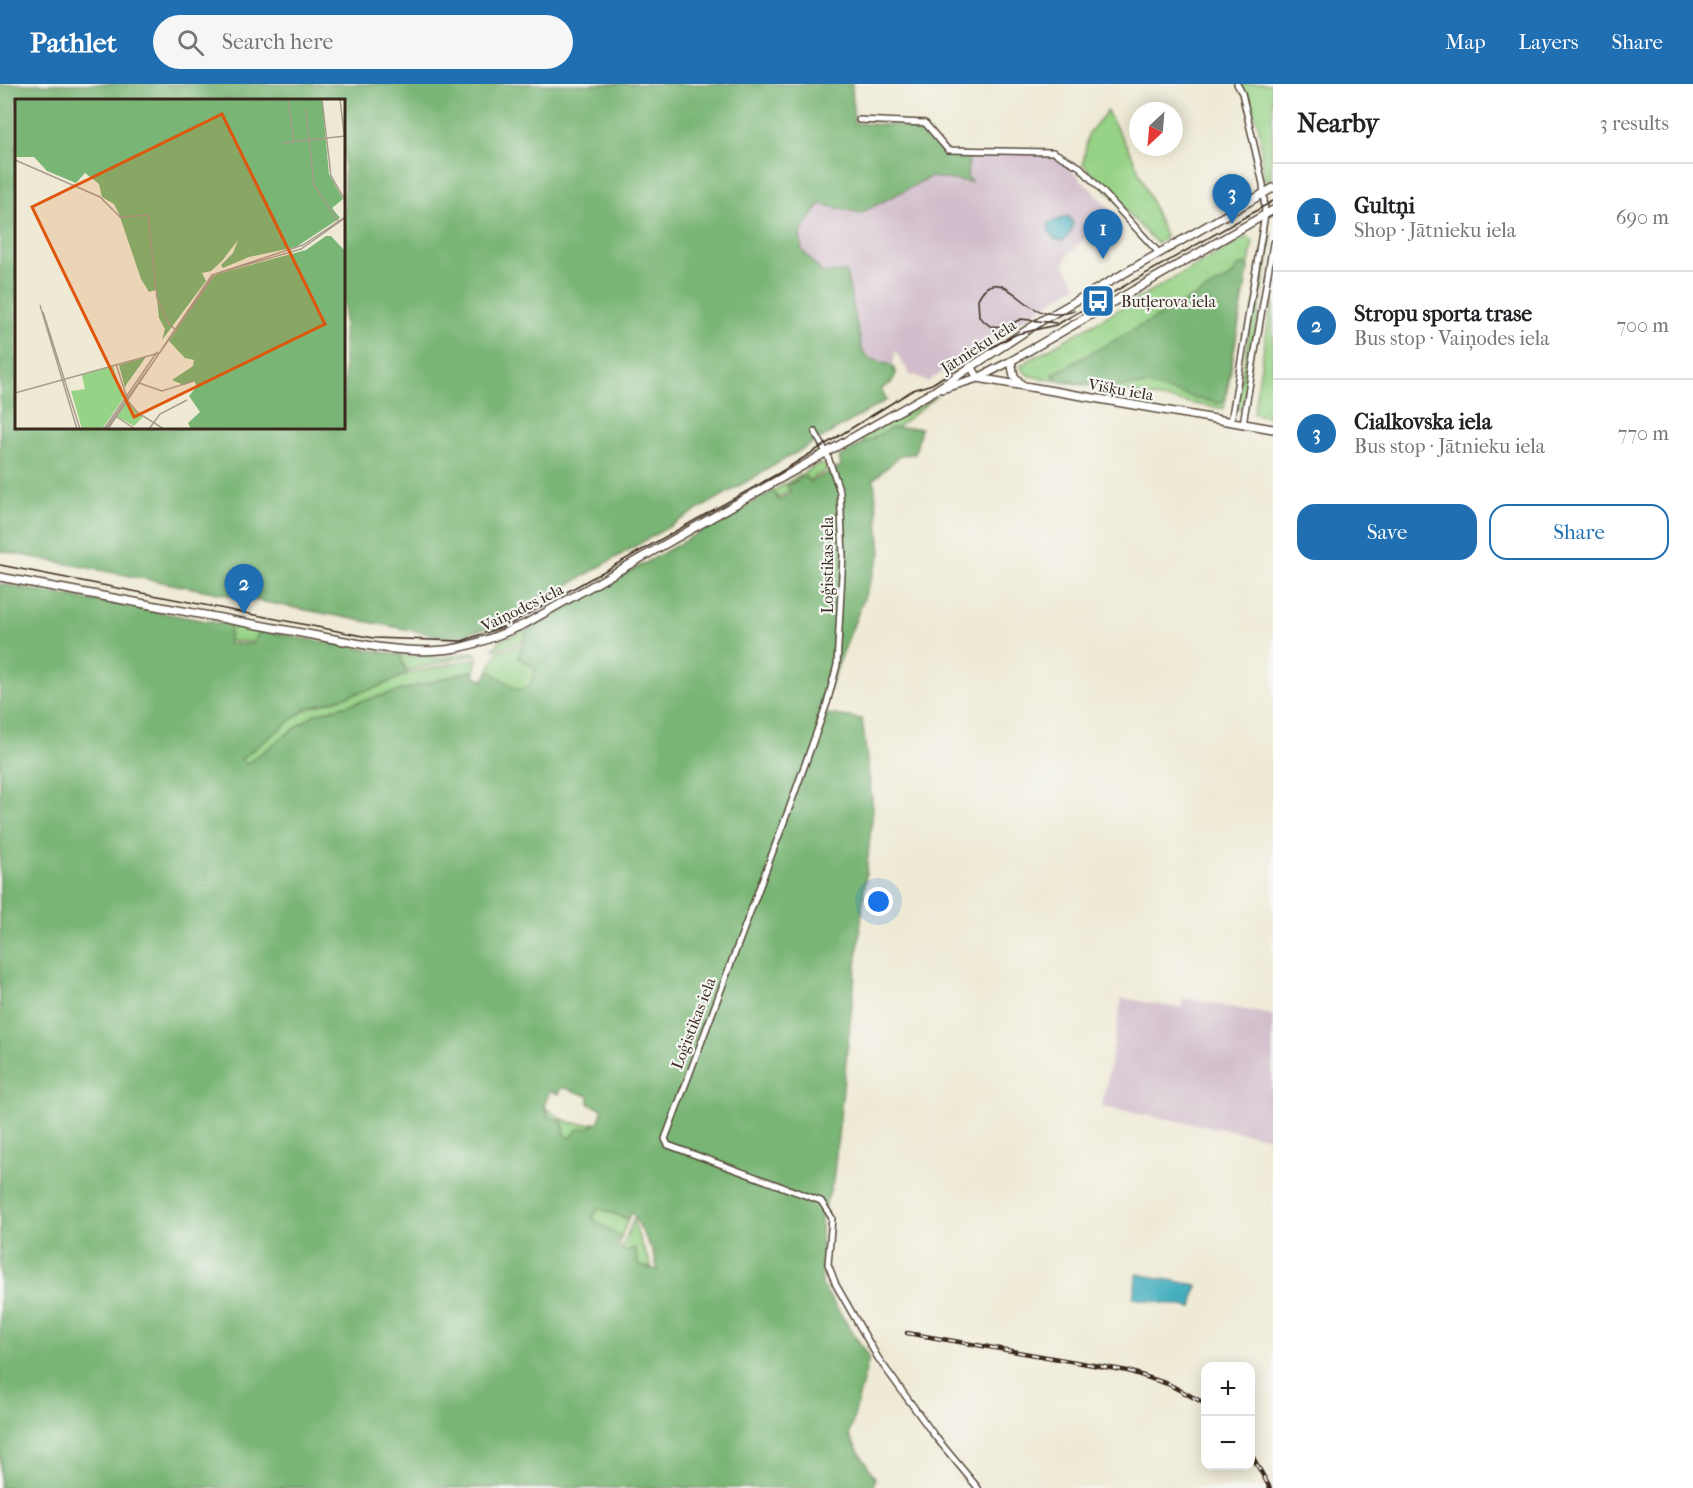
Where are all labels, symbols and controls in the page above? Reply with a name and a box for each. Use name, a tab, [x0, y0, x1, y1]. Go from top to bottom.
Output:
search box	[153, 15, 573, 69]
text: Pathlet	[30, 26, 117, 59]
icon: search	[174, 26, 207, 59]
text: Search here	[222, 29, 333, 55]
text: Map	[1445, 30, 1486, 54]
text: Layers	[1519, 30, 1578, 54]
text: Share	[1611, 30, 1663, 54]
inset map	[15, 99, 345, 429]
north arrow	[1129, 102, 1183, 156]
text: Nearby	[1297, 108, 1379, 139]
text: 3 results	[1600, 112, 1669, 135]
pin: 3	[1212, 174, 1252, 224]
text: Gultņi	[1354, 193, 1415, 219]
text: 1	[1313, 206, 1320, 229]
text: 690 m	[1616, 206, 1669, 229]
pin: 1	[1084, 210, 1122, 259]
text: Shop · Jātnieku iela	[1354, 219, 1516, 242]
bus stop icon: Butļerova iela	[1080, 283, 1116, 319]
place label: Butļerova iela	[1121, 292, 1216, 312]
text: Stropu sporta trase	[1354, 301, 1532, 327]
text: 2	[1311, 314, 1322, 337]
text: 700 m	[1616, 314, 1669, 337]
street label: Jātnieku iela	[936, 315, 1020, 379]
text: Bus stop · Vaiņodes iela	[1354, 327, 1550, 350]
street label: Višķu iela	[1086, 374, 1156, 406]
text: Cialkovska iela	[1354, 409, 1492, 435]
text: 3	[1312, 422, 1321, 445]
text: 770 m	[1618, 422, 1669, 445]
text: Bus stop · Jātnieku iela	[1354, 435, 1545, 458]
button: Save	[1297, 504, 1477, 560]
button: Share	[1489, 504, 1669, 560]
street label: Loģistikas iela	[818, 516, 837, 613]
pin: 2	[224, 564, 264, 614]
street label: Vaiņodes iela	[477, 579, 567, 636]
your location	[864, 887, 893, 916]
street label: Loģistikas iela	[667, 974, 720, 1072]
map controls	[1201, 1362, 1255, 1470]
button: +	[1201, 1362, 1255, 1416]
button: −	[1201, 1416, 1255, 1470]

